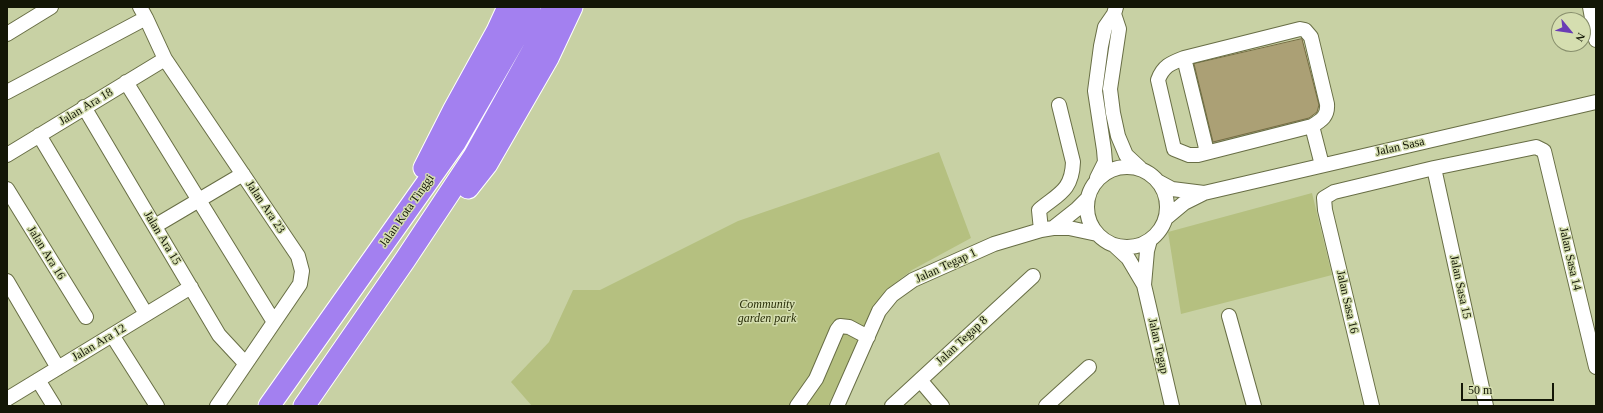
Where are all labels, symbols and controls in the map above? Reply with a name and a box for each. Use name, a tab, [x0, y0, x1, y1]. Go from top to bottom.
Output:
north arrow	[1551, 12, 1591, 52]
text: N	[1573, 31, 1588, 44]
street label: Jalan Ara 18	[53, 83, 119, 131]
street label: Jalan Sasa	[1369, 133, 1431, 161]
street label: Jalan Kota Tinggi	[373, 167, 441, 255]
street label: Jalan Ara 23	[240, 175, 290, 239]
street label: Jalan Ara 15	[138, 205, 186, 271]
street label: Jalan Ara 16	[22, 220, 70, 286]
street label: Jalan Sasa 14	[1554, 221, 1586, 297]
street label: Jalan Tegap 1	[908, 243, 984, 289]
street label: Jalan Sasa 15	[1445, 249, 1475, 325]
street label: Jalan Sasa 16	[1331, 264, 1363, 340]
park label: Community garden park	[733, 298, 801, 326]
street label: Jalan Tegap 8	[929, 310, 995, 372]
street label: Jalan Tegap	[1143, 312, 1173, 380]
street label: Jalan Ara 12	[66, 319, 132, 367]
scale bar	[1463, 375, 1556, 401]
text: 50 m	[1468, 383, 1492, 397]

